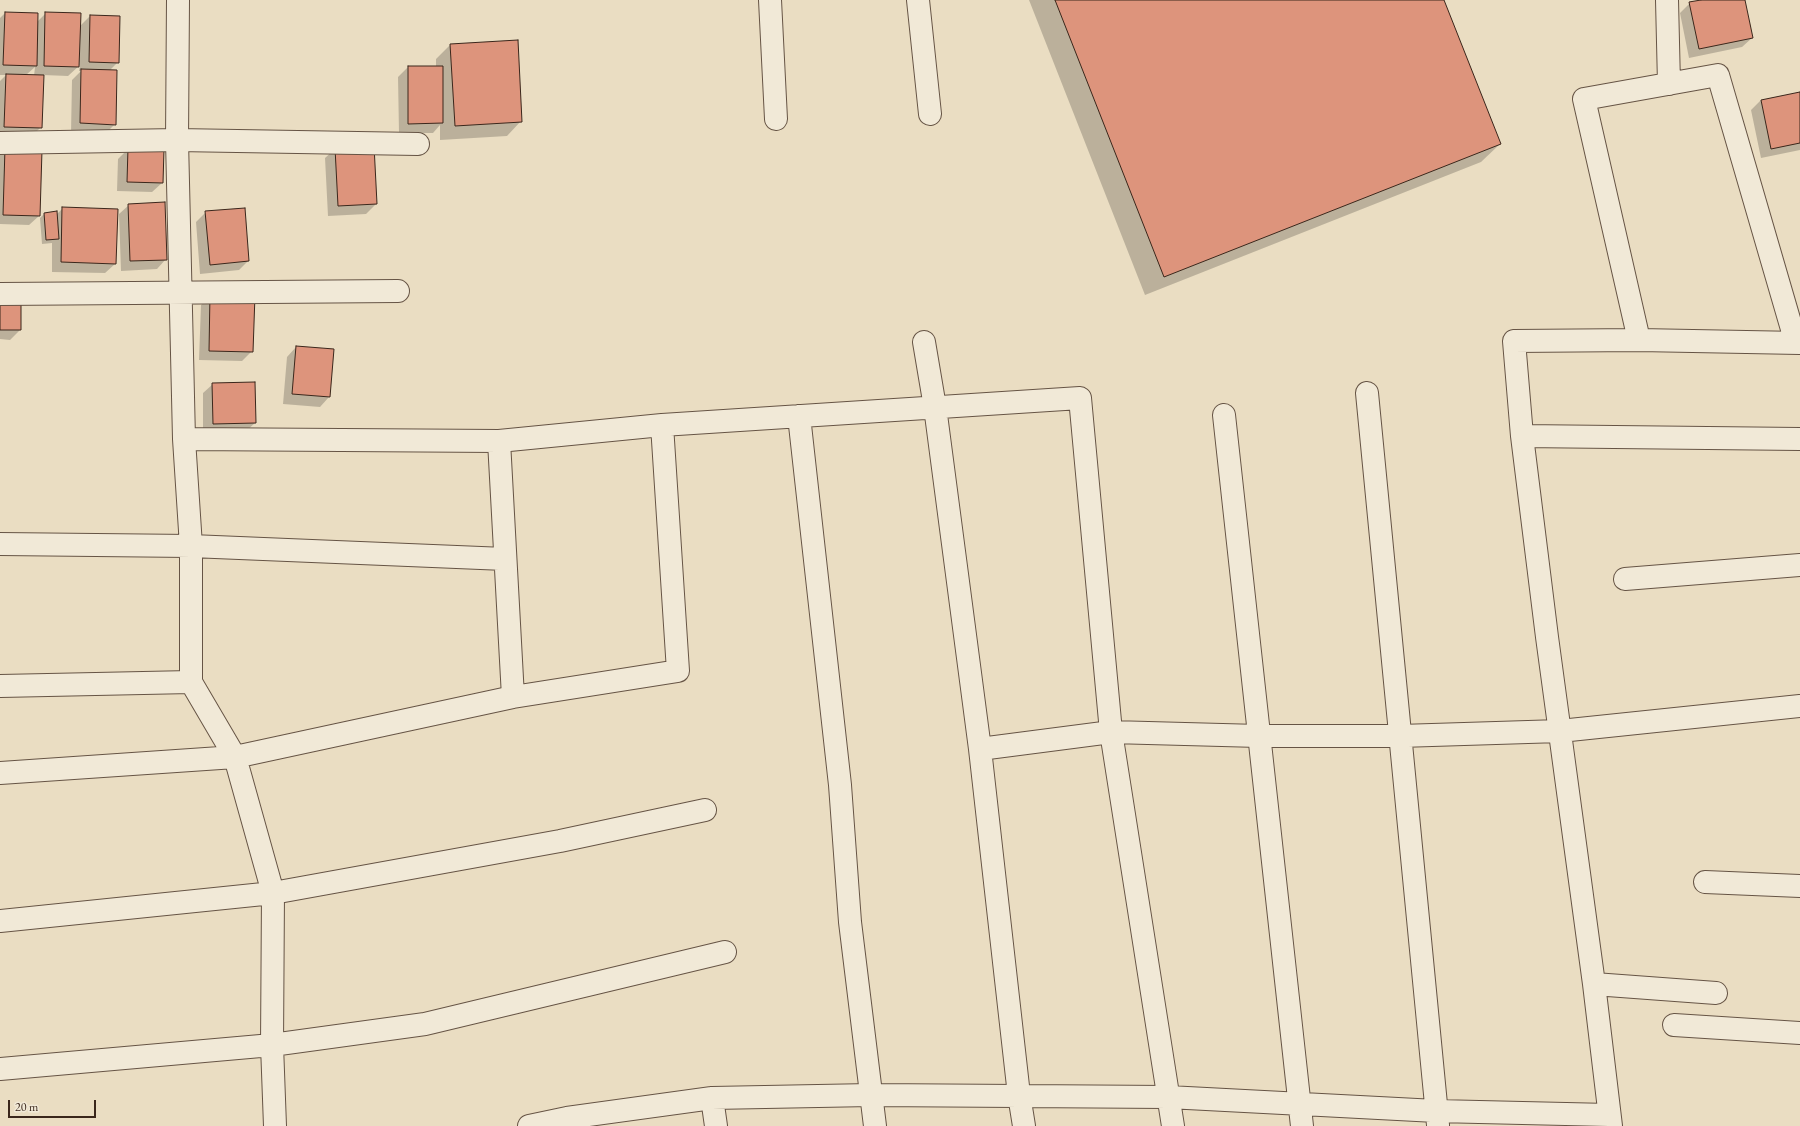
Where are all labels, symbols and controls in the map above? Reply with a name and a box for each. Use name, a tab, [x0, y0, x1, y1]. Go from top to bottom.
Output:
scale bar	[10, 1092, 98, 1118]
text: 20 m	[15, 1099, 38, 1115]

